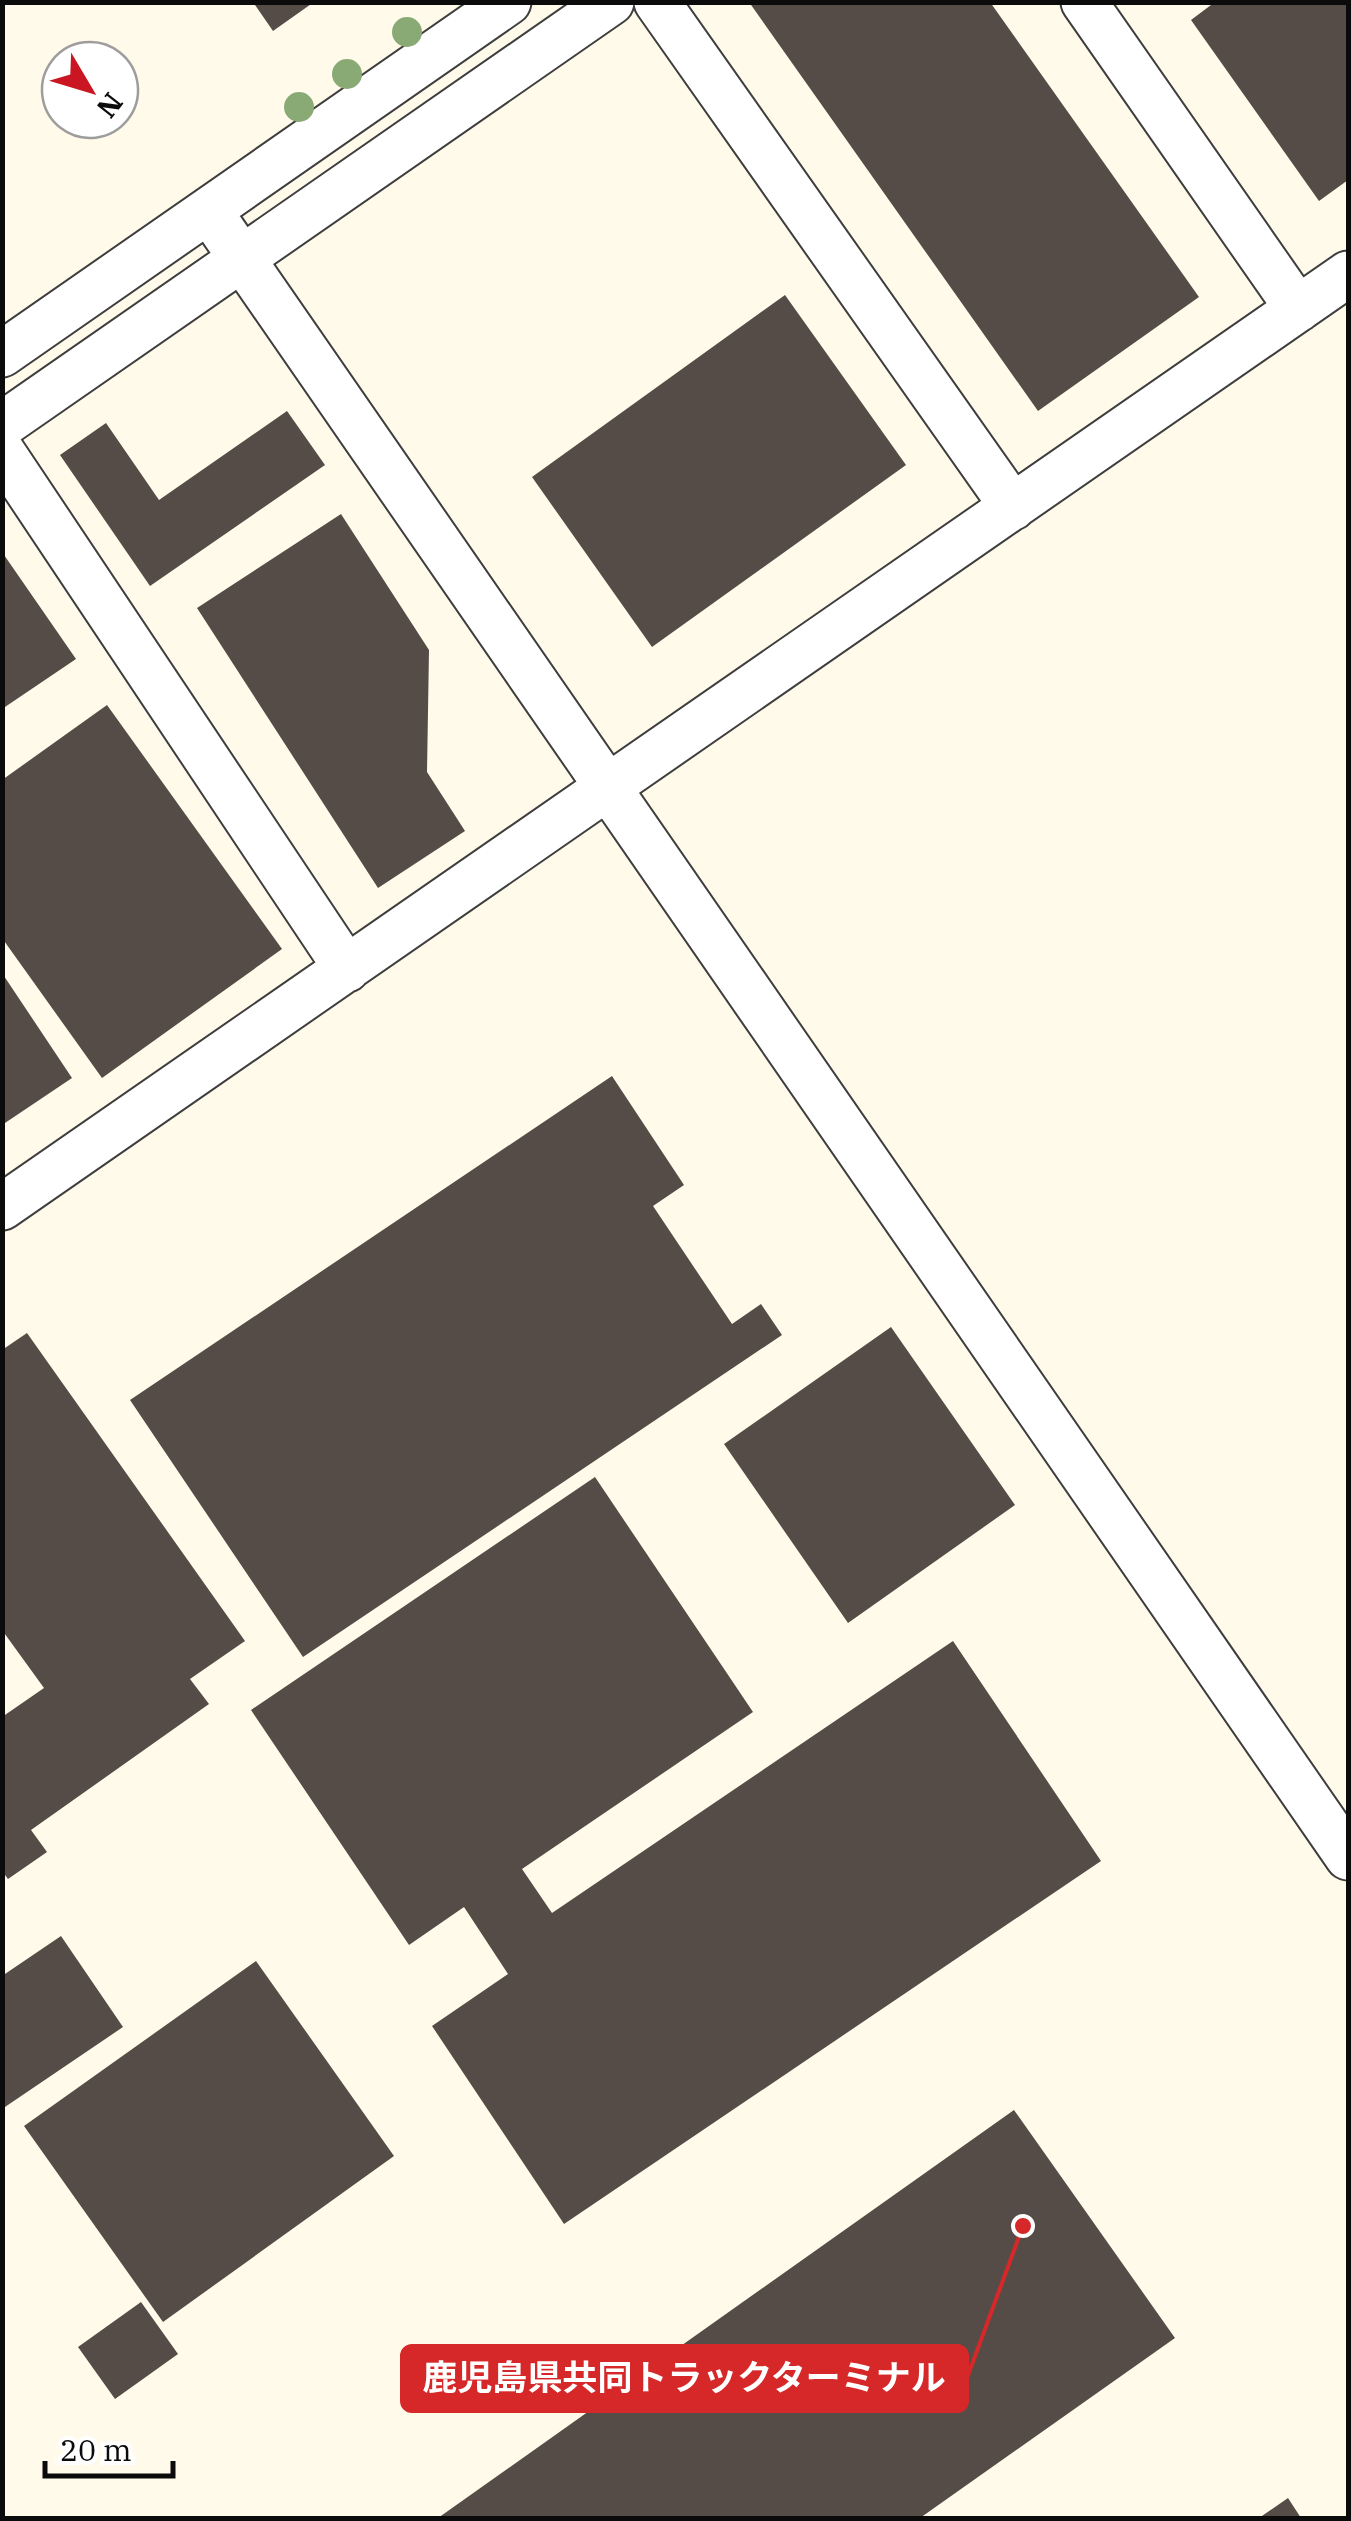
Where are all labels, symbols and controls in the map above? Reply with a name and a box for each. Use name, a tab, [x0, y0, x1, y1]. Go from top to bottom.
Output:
north arrow	[40, 40, 140, 140]
text: N	[89, 86, 131, 126]
callout: 鹿児島県共同トラックターミナル	[402, 2346, 967, 2411]
text: 鹿児島県共同トラックターミナル	[422, 2354, 946, 2400]
scale bar	[45, 2416, 172, 2478]
text: 20 m	[60, 2430, 132, 2469]

